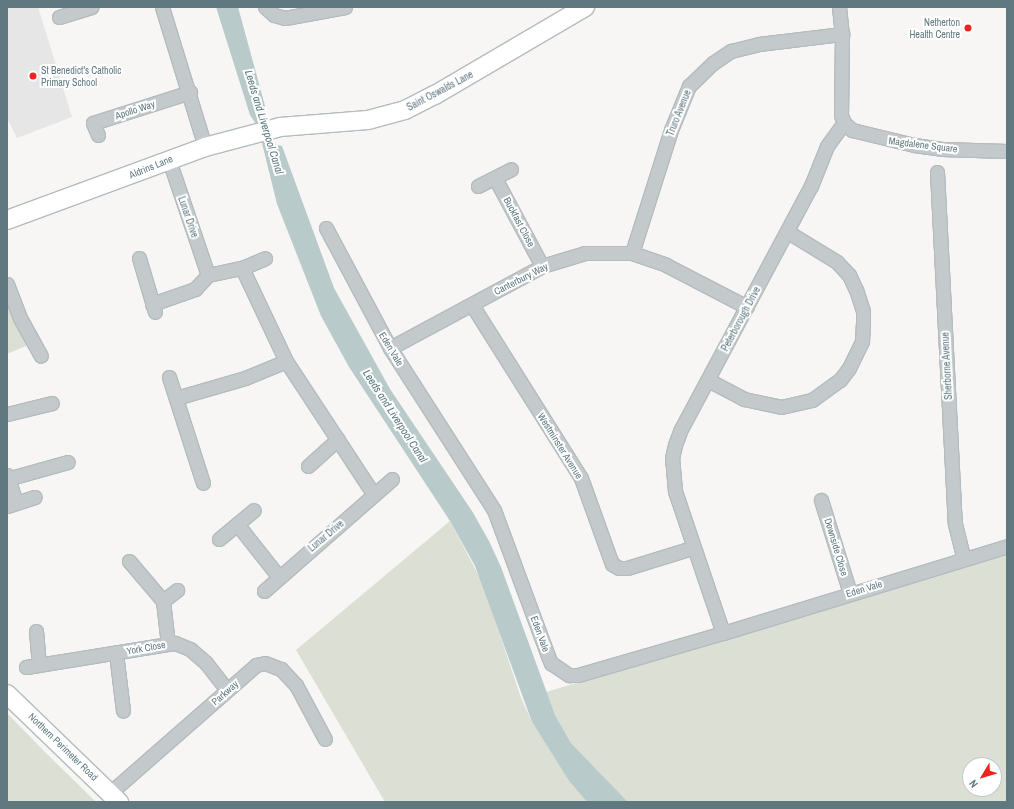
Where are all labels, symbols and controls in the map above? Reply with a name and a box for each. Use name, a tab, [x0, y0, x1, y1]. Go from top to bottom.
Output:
place label: Netherton Health Centre	[909, 16, 960, 40]
marker: Netherton Health Centre	[963, 23, 973, 33]
place label: St Benedict's Catholic Primary School	[41, 64, 121, 88]
street label: Saint Oswalds Lane	[405, 68, 475, 114]
water label: Leeds and Liverpool Canal	[242, 69, 286, 175]
marker: St Benedict's Catholic Primary School	[28, 71, 38, 81]
street label: Truro Avenue	[664, 88, 694, 138]
street label: Apollo Way	[114, 98, 156, 122]
street label: Magdalene Square	[888, 135, 958, 155]
street label: Aldrins Lane	[127, 153, 175, 181]
street label: Lunar Drive	[175, 195, 201, 239]
street label: Buckfast Close	[501, 195, 537, 249]
street label: Canterbury Way	[492, 260, 550, 298]
street label: Peterborough Drive	[719, 285, 763, 353]
street label: Eden Vale	[376, 330, 406, 368]
street label: Sherborne Avenue	[939, 332, 955, 400]
water label: Leeds and Liverpool Canal	[360, 367, 430, 465]
street label: Westminster Avenue	[535, 411, 585, 481]
street label: Downside Close	[822, 517, 850, 577]
street label: Lunar Drive	[306, 518, 346, 554]
street label: Eden Vale	[844, 578, 884, 600]
street label: Eden Vale	[528, 614, 552, 654]
street label: York Close	[126, 639, 166, 657]
street label: Parkway	[209, 678, 241, 708]
street label: Northern Perimeter Road	[26, 711, 100, 783]
north arrow	[962, 757, 1002, 797]
text: N	[966, 777, 981, 791]

